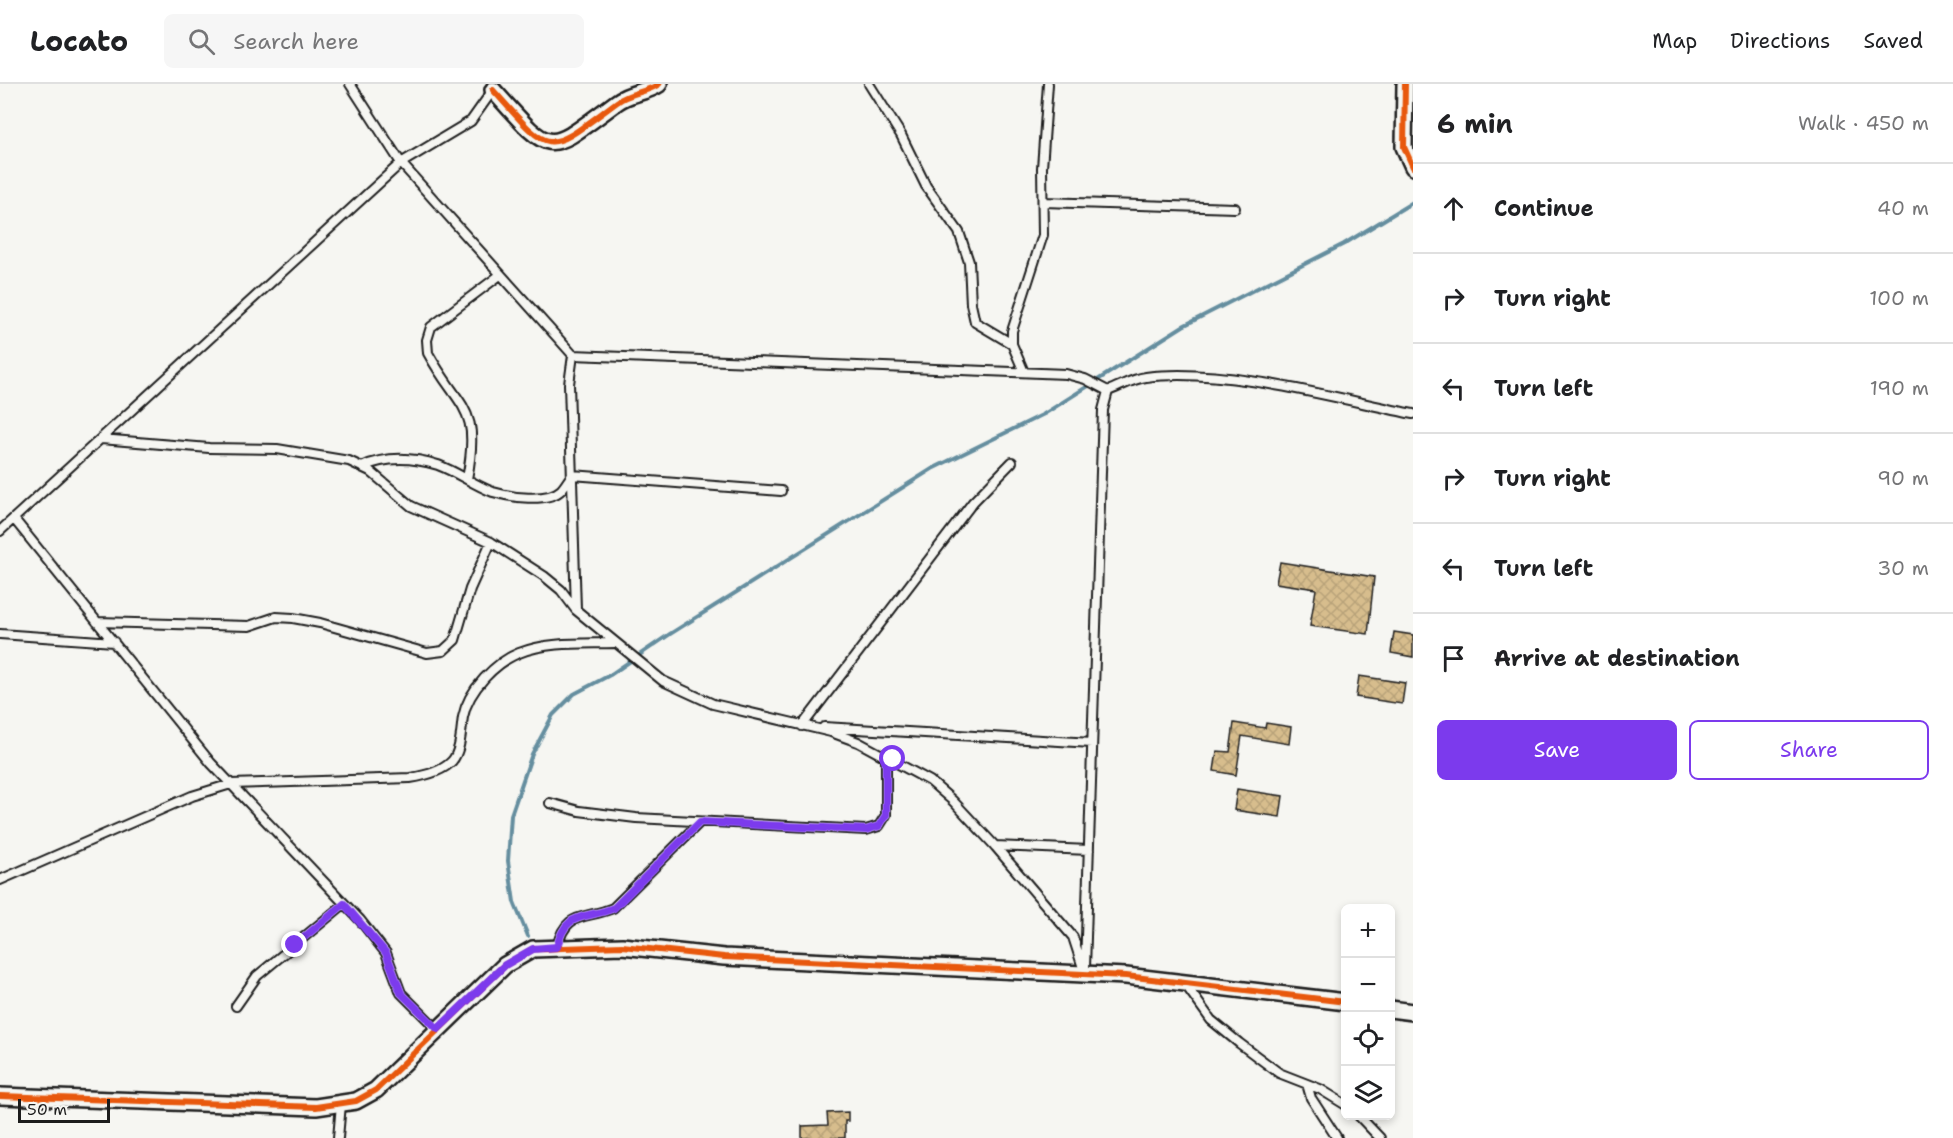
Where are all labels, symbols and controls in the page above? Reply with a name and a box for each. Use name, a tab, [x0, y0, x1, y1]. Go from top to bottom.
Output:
search box	[164, 14, 584, 68]
text: Locato	[30, 22, 128, 60]
icon: search	[185, 25, 218, 58]
text: Search here	[233, 27, 359, 56]
text: Map	[1652, 27, 1697, 55]
text: Directions	[1730, 27, 1830, 55]
text: Saved	[1863, 27, 1923, 55]
text: 6 min	[1437, 106, 1513, 141]
text: Walk · 450 m	[1798, 110, 1929, 136]
icon: ahead	[1437, 192, 1470, 225]
text: Continue	[1494, 194, 1594, 223]
text: 40 m	[1877, 195, 1929, 221]
icon: right	[1437, 282, 1470, 315]
text: Turn right	[1494, 284, 1611, 313]
text: 100 m	[1869, 285, 1929, 311]
icon: left	[1437, 372, 1470, 405]
text: Turn left	[1494, 374, 1593, 403]
text: 190 m	[1870, 375, 1929, 401]
icon: right	[1437, 462, 1470, 495]
text: Turn right	[1494, 464, 1611, 493]
text: 90 m	[1877, 465, 1929, 491]
icon: left	[1437, 552, 1470, 585]
text: Turn left	[1494, 554, 1593, 583]
text: 30 m	[1877, 555, 1929, 581]
icon: arrive	[1437, 642, 1470, 675]
text: Arrive at destination	[1494, 644, 1740, 673]
button: Save	[1437, 720, 1677, 780]
button: Share	[1689, 720, 1929, 780]
route start	[879, 745, 905, 771]
map controls	[1341, 904, 1395, 1120]
button: +	[1341, 904, 1395, 958]
route end	[281, 931, 307, 957]
button: −	[1341, 958, 1395, 1012]
button: locate	[1341, 1012, 1395, 1066]
button: layers	[1341, 1066, 1395, 1120]
scale bar	[18, 1096, 110, 1124]
text: 50 m	[27, 1099, 67, 1120]

